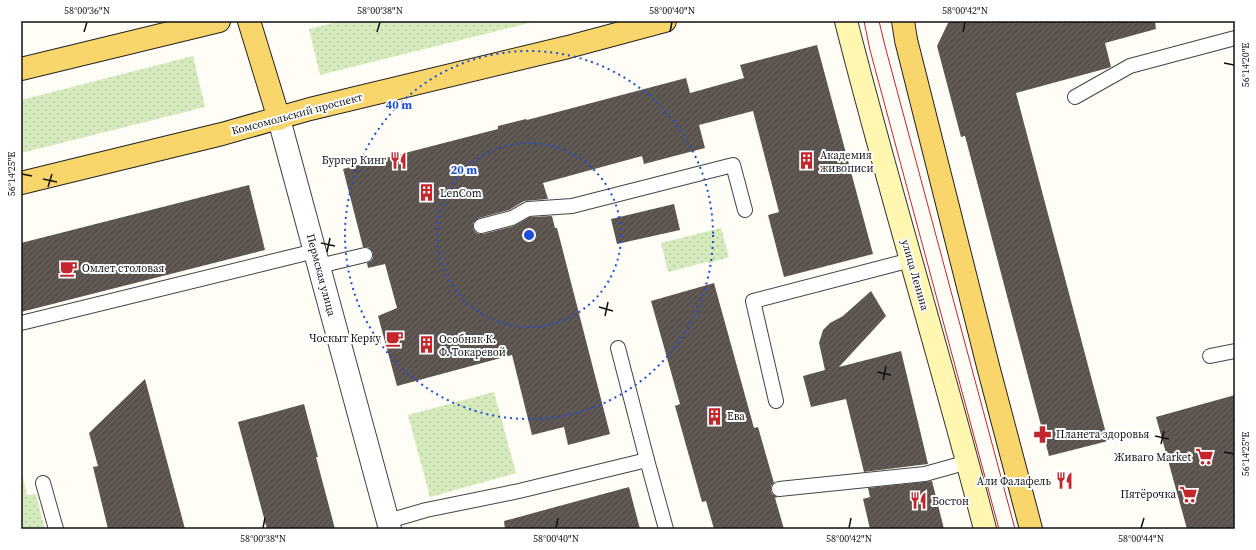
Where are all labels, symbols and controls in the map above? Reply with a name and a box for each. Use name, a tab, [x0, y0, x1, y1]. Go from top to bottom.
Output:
text: 58°00'36"N	[64, 4, 110, 17]
text: 58°00'38"N	[357, 4, 403, 17]
text: 58°00'40"N	[649, 4, 695, 17]
text: 58°00'42"N	[942, 4, 988, 17]
text: 56°14'20"E	[1239, 43, 1252, 87]
street label: Комсомольский проспект	[230, 89, 364, 139]
text: 40 m	[386, 97, 412, 113]
place label: Академия живописи	[820, 148, 874, 176]
restaurant icon: Бургер Кинг	[389, 150, 409, 170]
building icon: Академия живописи	[797, 151, 817, 171]
text: 56°14'25"E	[5, 152, 18, 196]
place label: Бургер Кинг	[322, 153, 386, 168]
text: 20 m	[451, 162, 477, 178]
building icon: LenCom	[417, 183, 437, 203]
place label: LenCom	[440, 186, 482, 201]
centre of rings	[522, 228, 536, 242]
street label: Пермская улица	[303, 232, 339, 318]
street label: улица Ленина	[898, 238, 932, 313]
cafe icon: Омлет столовая	[59, 258, 79, 278]
place label: Омлет столовая	[82, 261, 165, 276]
cafe icon: Чоскыт Керку	[384, 328, 404, 348]
place label: Чоскыт Керку	[309, 331, 381, 346]
place label: Особняк К. Ф. Токаревой	[439, 332, 506, 360]
building icon: Особняк К. Ф. Токаревой	[416, 335, 436, 355]
building icon: Ева	[704, 406, 724, 426]
place label: Ева	[727, 409, 745, 424]
pharmacy icon: Планета здоровья	[1033, 424, 1053, 444]
place label: Планета здоровья	[1056, 427, 1149, 442]
text: 56°14'25"E	[1239, 432, 1252, 476]
supermarket icon: Живаго Market	[1194, 447, 1214, 467]
place label: Живаго Market	[1114, 450, 1191, 465]
restaurant icon: Али Фалафель	[1054, 471, 1074, 491]
place label: Али Фалафель	[977, 474, 1051, 489]
supermarket icon: Пятёрочка	[1179, 484, 1199, 504]
place label: Пятёрочка	[1120, 487, 1176, 502]
restaurant icon: Бостон	[909, 491, 929, 511]
place label: Бостон	[932, 494, 969, 509]
text: 58°00'38"N	[240, 532, 286, 545]
text: 58°00'40"N	[533, 532, 579, 545]
text: 58°00'42"N	[826, 532, 872, 545]
text: 58°00'44"N	[1118, 532, 1164, 545]

